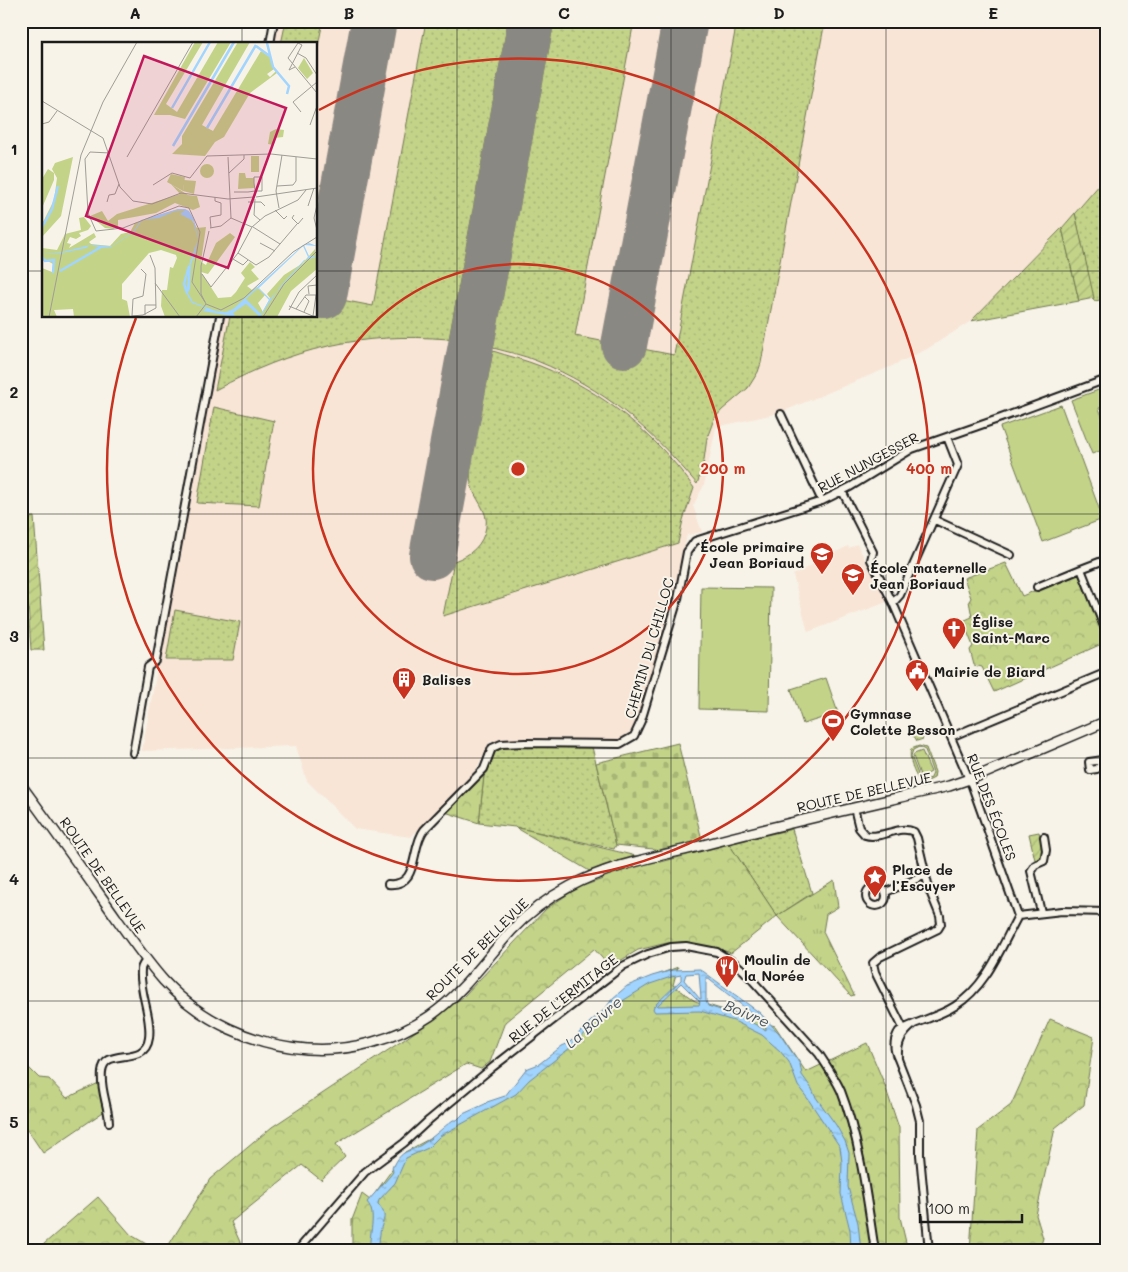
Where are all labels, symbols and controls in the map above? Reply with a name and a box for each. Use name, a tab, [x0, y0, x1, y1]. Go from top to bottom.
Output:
text: A	[129, 2, 141, 23]
text: B	[344, 2, 354, 23]
text: C	[558, 2, 570, 23]
text: D	[773, 2, 785, 23]
text: E	[988, 2, 998, 23]
inset map	[42, 42, 318, 318]
text: 1	[10, 138, 18, 159]
text: 2	[10, 381, 19, 402]
street label: RUE NUNGESSER	[814, 427, 922, 497]
text: 200 m	[701, 458, 746, 478]
text: 400 m	[906, 458, 952, 478]
centre of rings	[509, 460, 527, 478]
place label: École primaire Jean Boriaud	[700, 537, 804, 572]
school or university icon: École primaire Jean Boriaud	[809, 541, 835, 575]
place label: École maternelle Jean Boriaud	[870, 558, 987, 593]
school or university icon: École maternelle Jean Boriaud	[840, 562, 866, 596]
street label: CHEMIN DU CHILLOC	[620, 575, 678, 721]
place label: Église Saint-Marc	[972, 612, 1050, 647]
church icon: Église Saint-Marc	[941, 616, 967, 650]
text: 3	[9, 625, 19, 646]
public building icon: Mairie de Biard	[904, 658, 930, 692]
place label: Mairie de Biard	[934, 662, 1045, 681]
building icon: Balises	[391, 666, 417, 700]
place label: Balises	[422, 670, 471, 689]
place label: Gymnase Colette Besson	[850, 704, 955, 739]
sports icon: Gymnase Colette Besson	[820, 708, 846, 742]
street label: RUE DES ÉCOLES	[963, 751, 1021, 863]
street label: ROUTE DE BELLEVUE	[795, 767, 933, 817]
street label: ROUTE DE BELLEVUE	[56, 813, 150, 937]
place label: Place de l’Escuyer	[892, 860, 956, 895]
place icon: Place de l’Escuyer	[862, 864, 888, 898]
text: 4	[9, 868, 19, 889]
street label: ROUTE DE BELLEVUE	[422, 894, 532, 1004]
street label: RUE DE L’ERMITAGE	[505, 949, 621, 1047]
place label: Moulin de la Norée	[744, 950, 811, 985]
restaurant icon: Moulin de la Norée	[714, 954, 740, 988]
water label: La Boivre	[560, 992, 626, 1052]
water label: Boivre	[721, 995, 773, 1031]
text: 5	[9, 1111, 19, 1132]
scale bar	[920, 1192, 1023, 1224]
text: 100 m	[928, 1198, 970, 1218]

